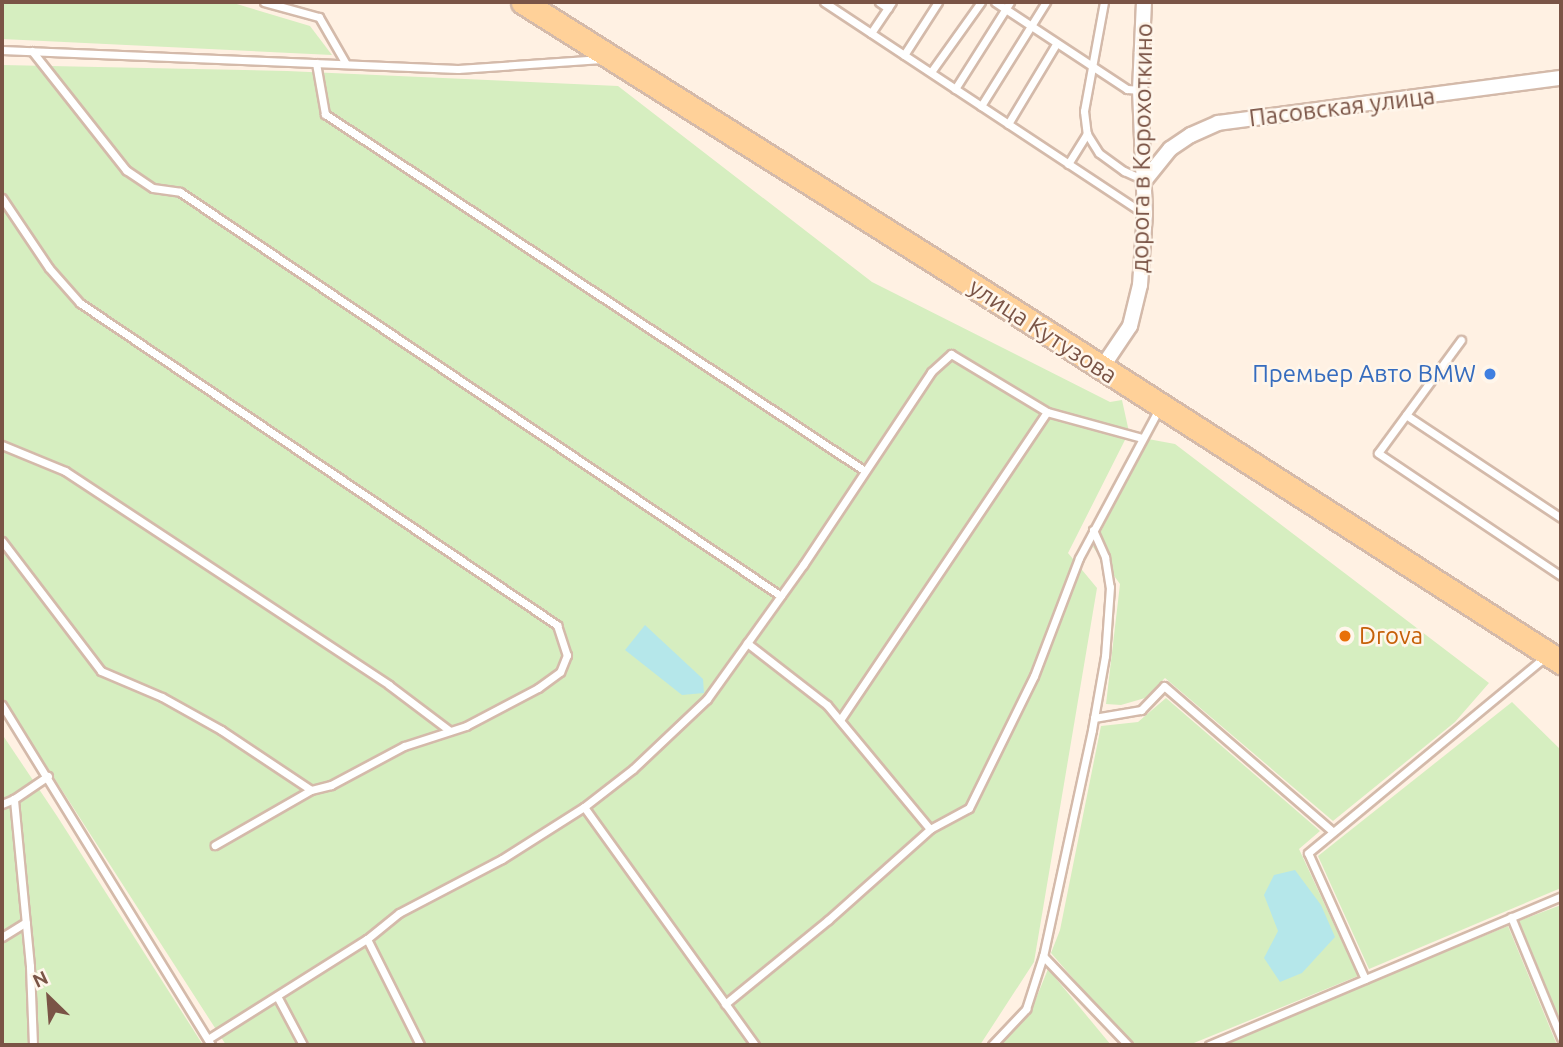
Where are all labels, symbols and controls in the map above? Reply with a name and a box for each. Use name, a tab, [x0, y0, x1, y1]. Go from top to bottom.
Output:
street label: дорога в Корохоткино	[1125, 23, 1159, 273]
street label: Пасовская улица	[1247, 81, 1437, 133]
street label: улица Кутузова	[964, 272, 1122, 390]
place label: Премьер Авто BMW	[1252, 360, 1476, 388]
marker: Премьер Авто BMW	[1482, 366, 1498, 382]
place label: Drova	[1359, 622, 1423, 650]
marker: Drova	[1337, 628, 1353, 644]
north arrow	[14, 963, 84, 1033]
text: N	[29, 966, 51, 992]

